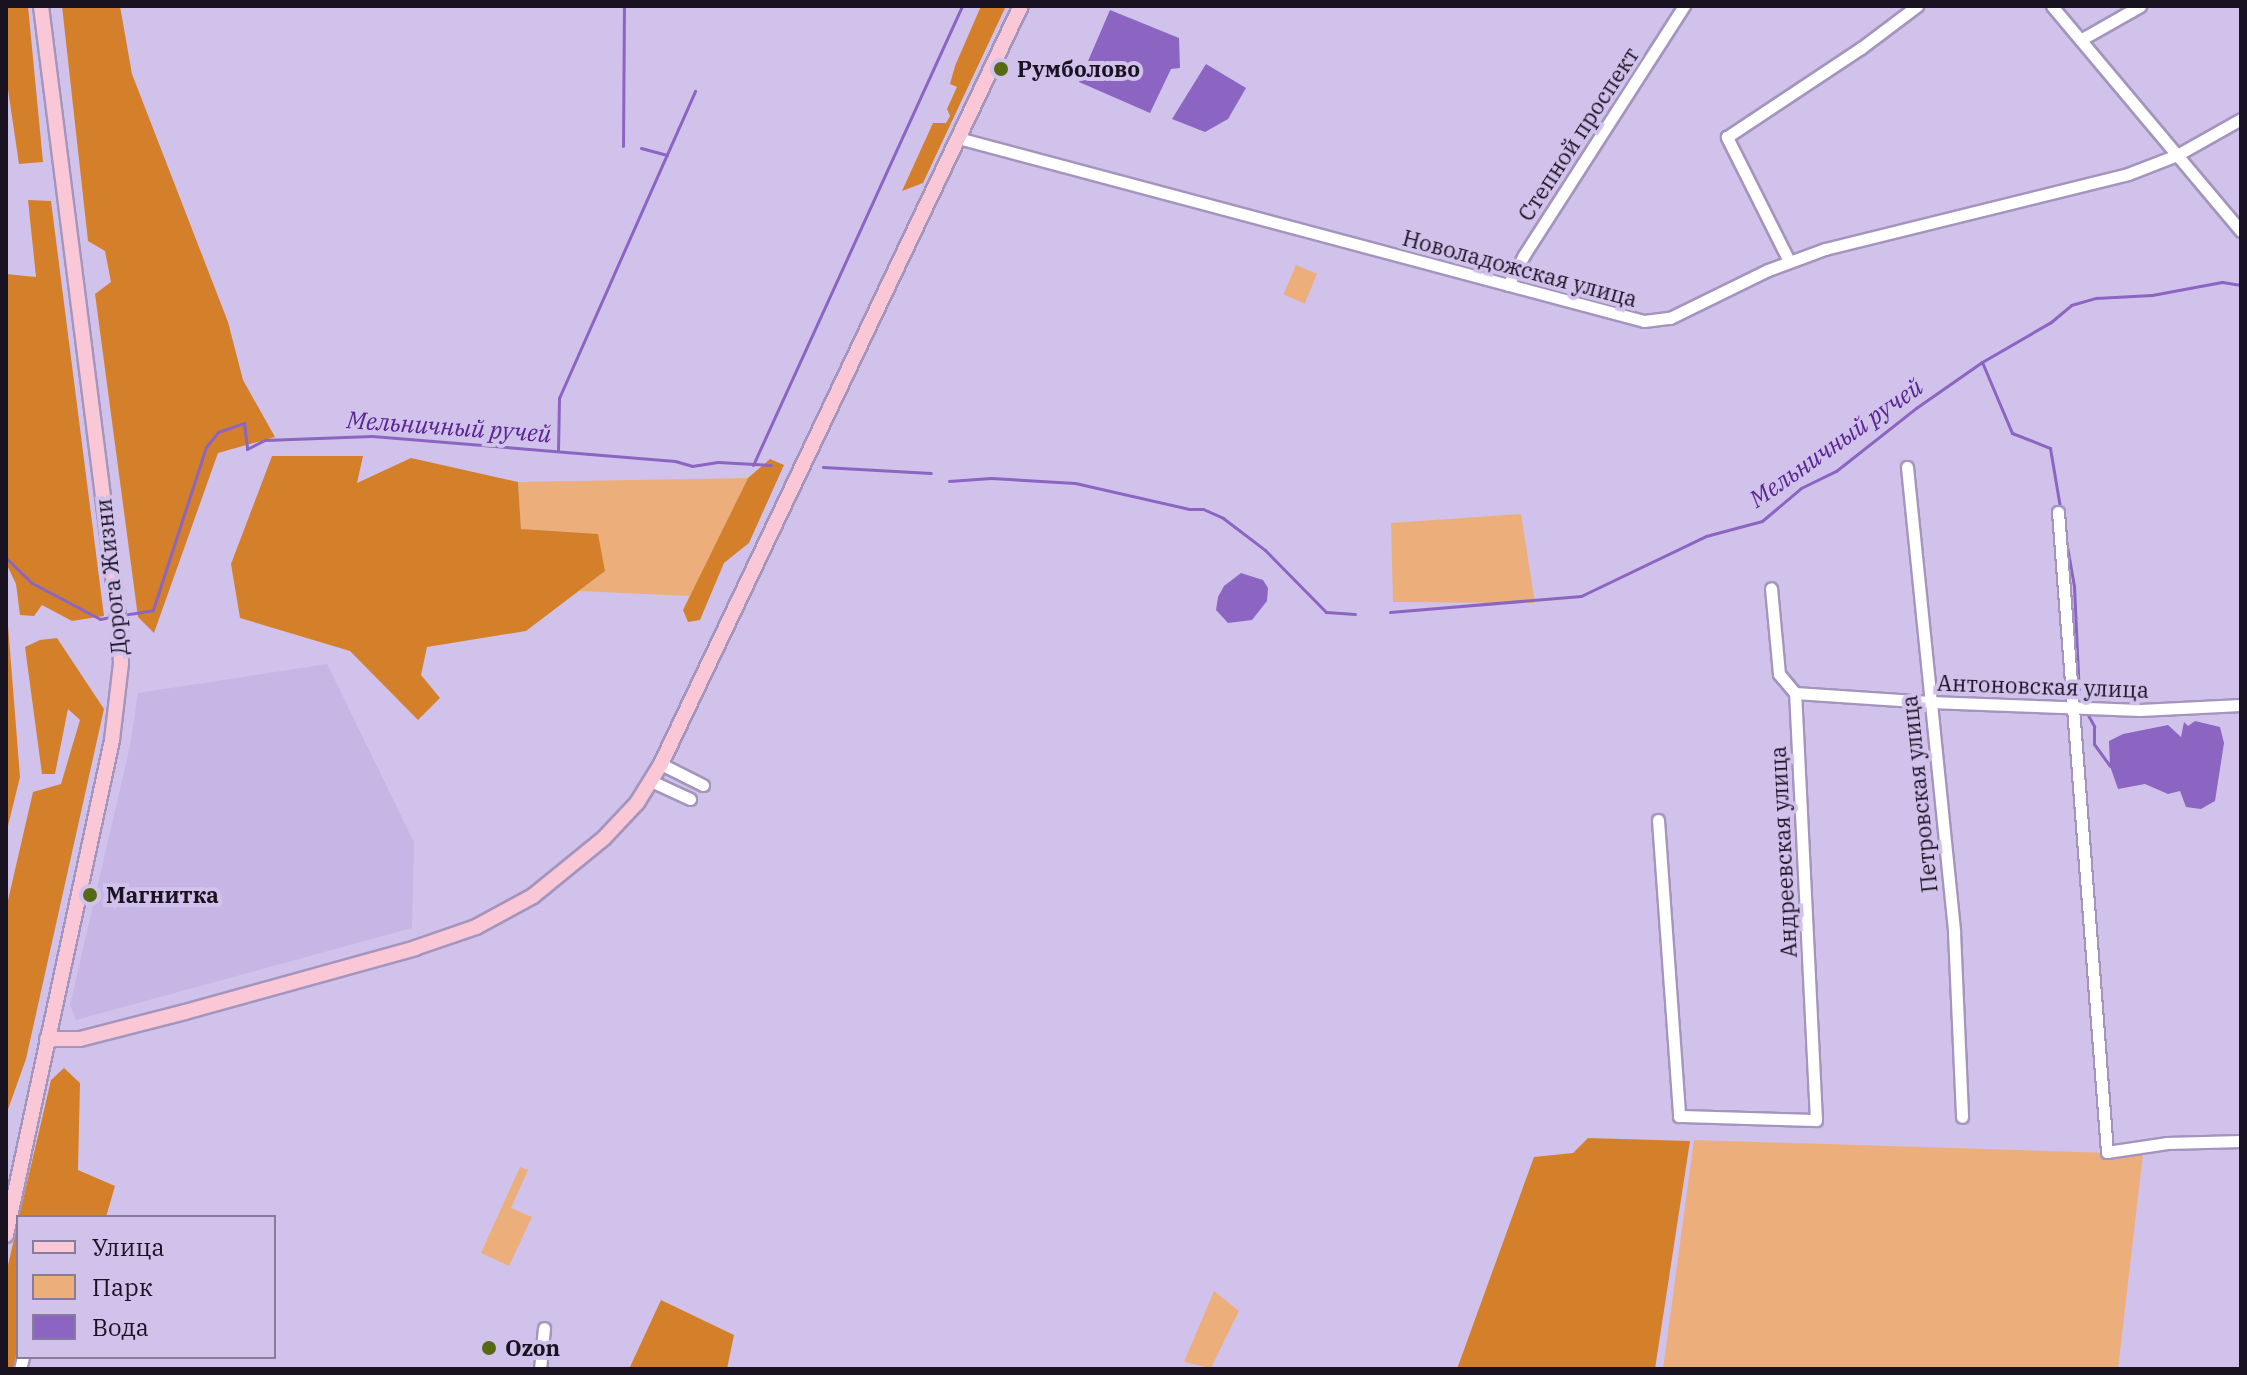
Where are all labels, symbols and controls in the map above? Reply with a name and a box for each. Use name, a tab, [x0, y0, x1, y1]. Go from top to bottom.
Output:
street label: Степной проспект	[1512, 42, 1644, 226]
place label: Румболово	[1017, 56, 1140, 82]
marker: Румболово	[992, 60, 1010, 78]
street label: Новоладожская улица	[1400, 224, 1640, 312]
water label: Мельничный ручей	[1744, 372, 1928, 514]
water label: Мельничный ручей	[346, 405, 552, 449]
street label: Дорога Жизни	[90, 497, 132, 657]
street label: Антоновская улица	[1937, 669, 2149, 703]
street label: Петровская улица	[1896, 694, 1942, 894]
street label: Андреевская улица	[1764, 745, 1802, 959]
place label: Магнитка	[106, 882, 219, 908]
marker: Магнитка	[81, 886, 99, 904]
legend	[16, 1215, 276, 1359]
text: Улица	[92, 1231, 165, 1263]
text: Парк	[92, 1271, 153, 1303]
text: Вода	[92, 1311, 149, 1343]
place label: Ozon	[505, 1335, 560, 1361]
marker: Ozon	[480, 1339, 498, 1357]

